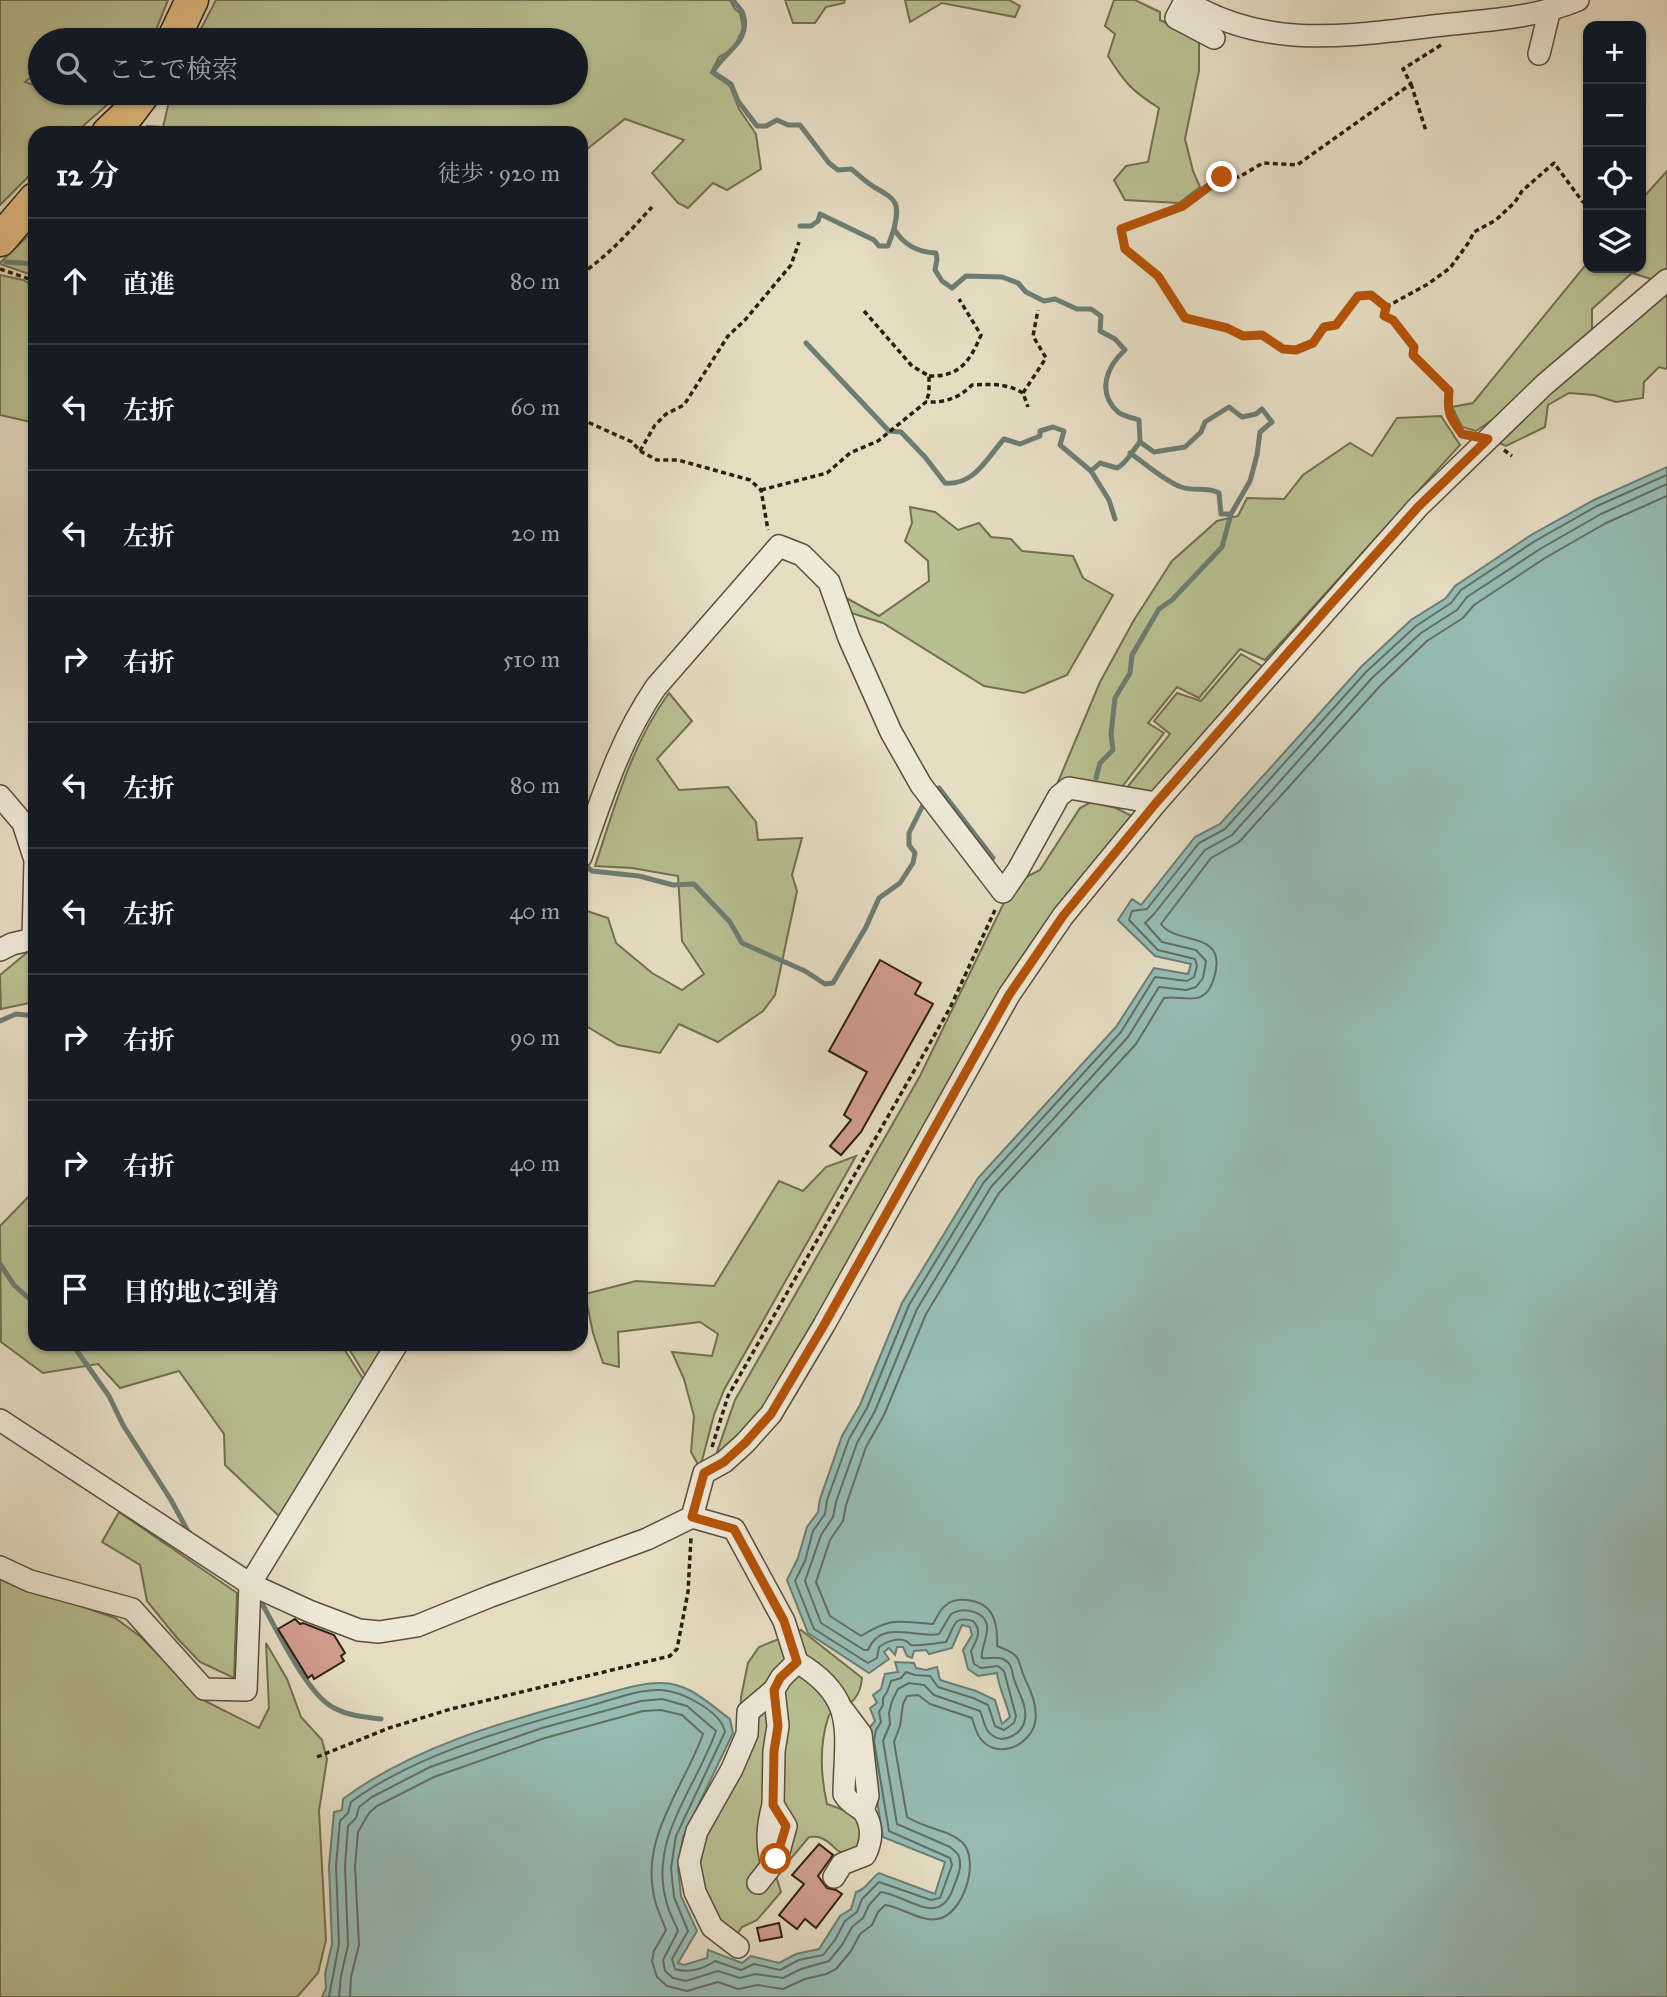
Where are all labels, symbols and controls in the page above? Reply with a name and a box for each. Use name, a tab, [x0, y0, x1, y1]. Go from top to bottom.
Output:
map controls	[1583, 21, 1646, 273]
button: +	[1583, 21, 1646, 84]
search box	[28, 28, 588, 105]
icon: search	[52, 48, 90, 86]
text: ここで検索	[108, 53, 238, 85]
button: −	[1583, 84, 1646, 147]
button: locate	[1583, 147, 1646, 210]
text: 12 分	[56, 157, 119, 193]
text: 徒歩 · 920 m	[438, 159, 560, 187]
route end	[1206, 161, 1237, 192]
button: layers	[1583, 210, 1646, 273]
icon: ahead	[56, 262, 94, 300]
text: 80 m	[510, 267, 560, 295]
text: 直進	[123, 268, 175, 300]
icon: left	[56, 388, 94, 426]
text: 60 m	[511, 393, 560, 421]
text: 左折	[123, 394, 175, 426]
icon: left	[56, 514, 94, 552]
text: 20 m	[511, 519, 560, 547]
text: 左折	[123, 520, 175, 552]
icon: right	[56, 640, 94, 678]
text: 510 m	[503, 645, 560, 673]
text: 右折	[123, 646, 175, 678]
icon: left	[56, 766, 94, 804]
text: 80 m	[510, 771, 560, 799]
text: 左折	[123, 772, 175, 804]
icon: left	[56, 892, 94, 930]
text: 40 m	[510, 897, 560, 925]
text: 左折	[123, 898, 175, 930]
icon: right	[56, 1018, 94, 1056]
text: 90 m	[510, 1023, 560, 1051]
text: 右折	[123, 1024, 175, 1056]
icon: right	[56, 1144, 94, 1182]
text: 40 m	[510, 1149, 560, 1177]
text: 右折	[123, 1150, 175, 1182]
icon: arrive	[56, 1270, 94, 1308]
text: 目的地に到着	[123, 1276, 279, 1308]
route start	[760, 1843, 791, 1874]

